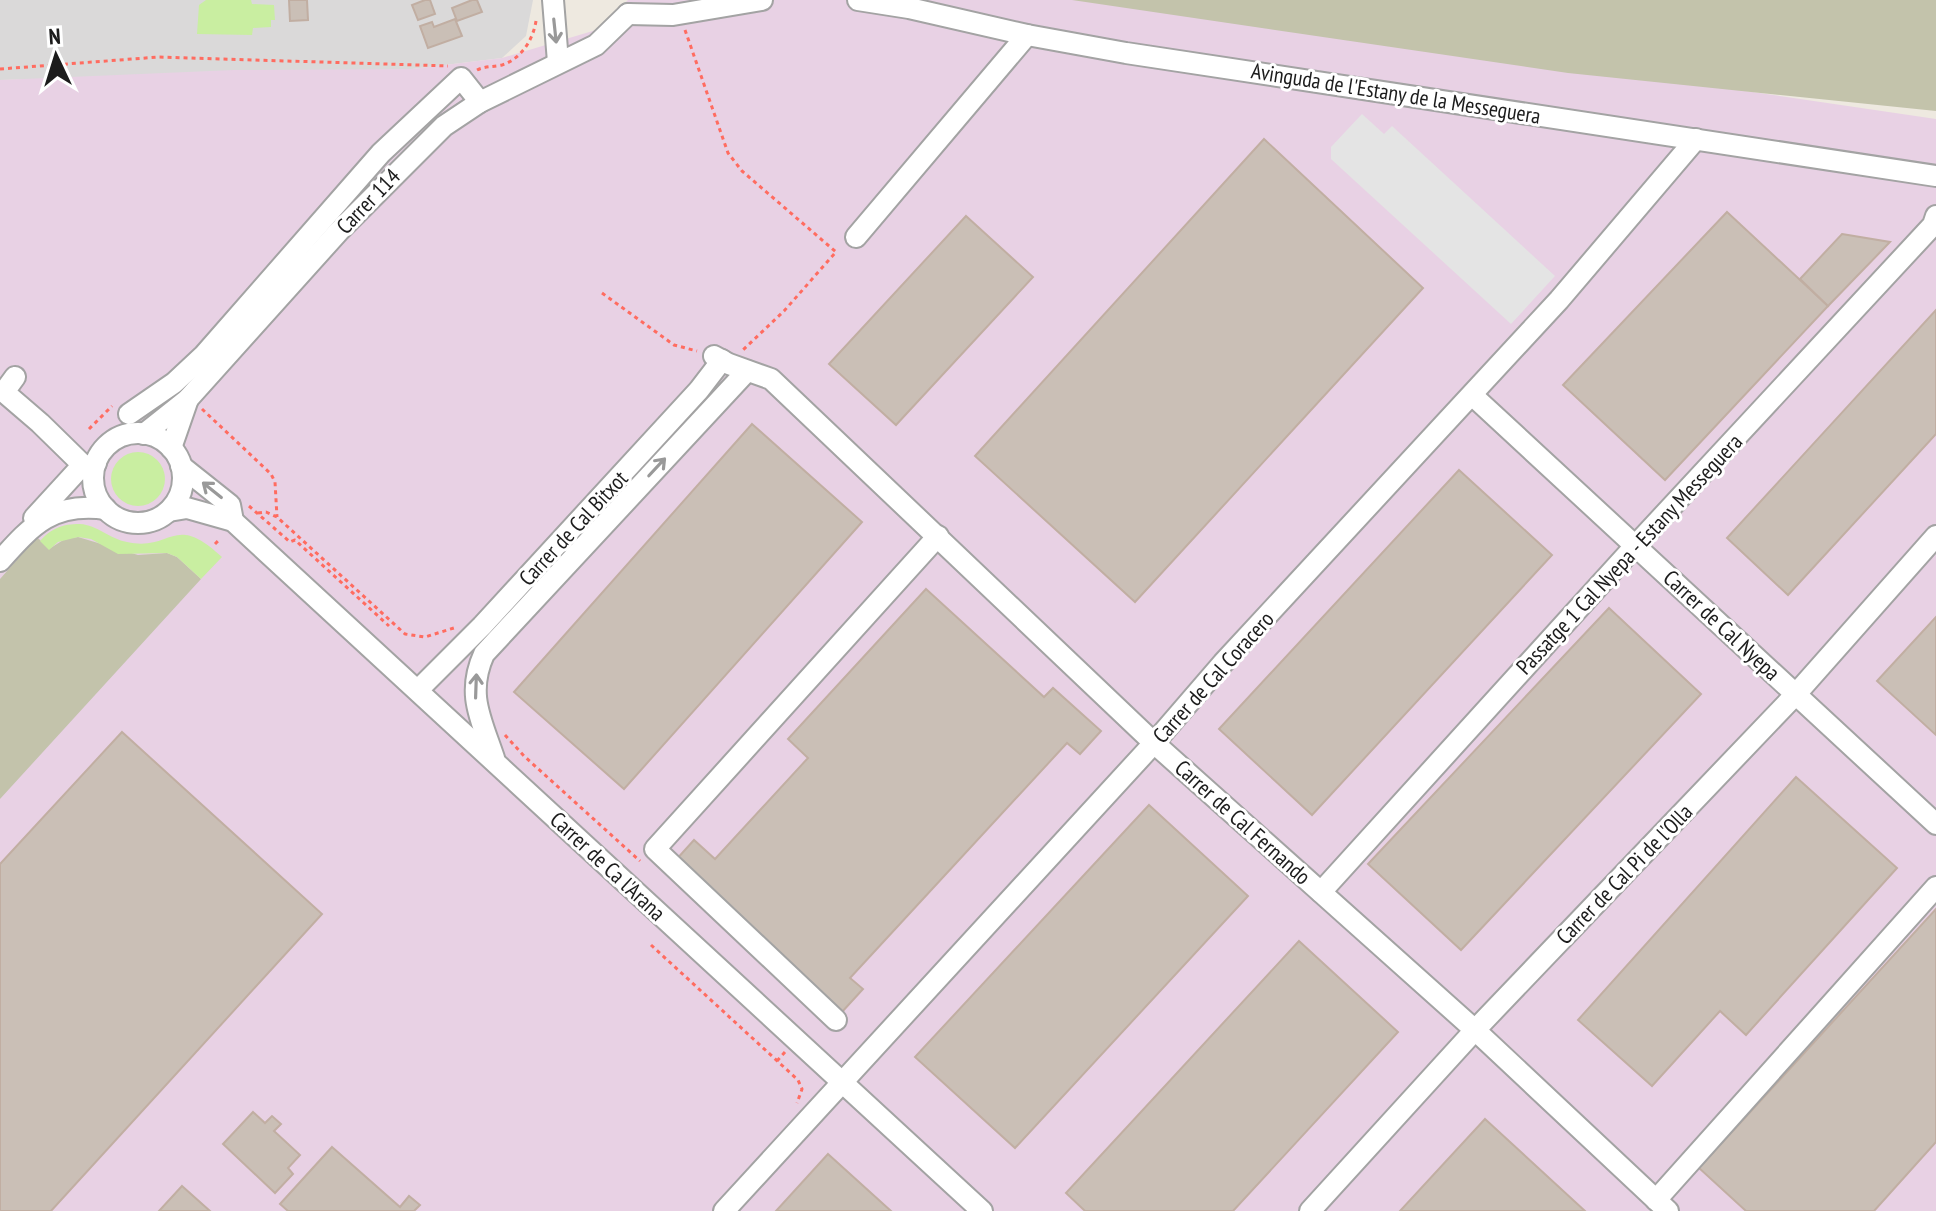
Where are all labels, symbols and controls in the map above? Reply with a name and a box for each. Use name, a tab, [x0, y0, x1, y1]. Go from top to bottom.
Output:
north arrow	[16, 16, 96, 96]
one-way arrow	[547, 17, 562, 44]
text: N	[48, 22, 62, 50]
street label: Avinguda de l'Estany de la Messeguera	[1249, 56, 1543, 130]
street label: Carrer 114	[330, 162, 406, 240]
street label: Passatge 1 Cal Nyepa - Estany Messeguera	[1510, 428, 1748, 680]
one-way arrow	[648, 458, 666, 478]
street label: Carrer de Cal Bitxot	[513, 465, 633, 591]
one-way arrow	[203, 481, 223, 499]
street label: Carrer de Cal Nyepa	[1658, 564, 1786, 686]
street label: Carrer de Cal Coracero	[1146, 605, 1280, 749]
one-way arrow	[468, 673, 483, 700]
street label: Carrer de Cal Fernando	[1169, 754, 1317, 890]
street label: Carrer de Cal Pi de l'Olla	[1550, 798, 1698, 950]
street label: Carrer de Ca l'Arana	[544, 805, 672, 927]

